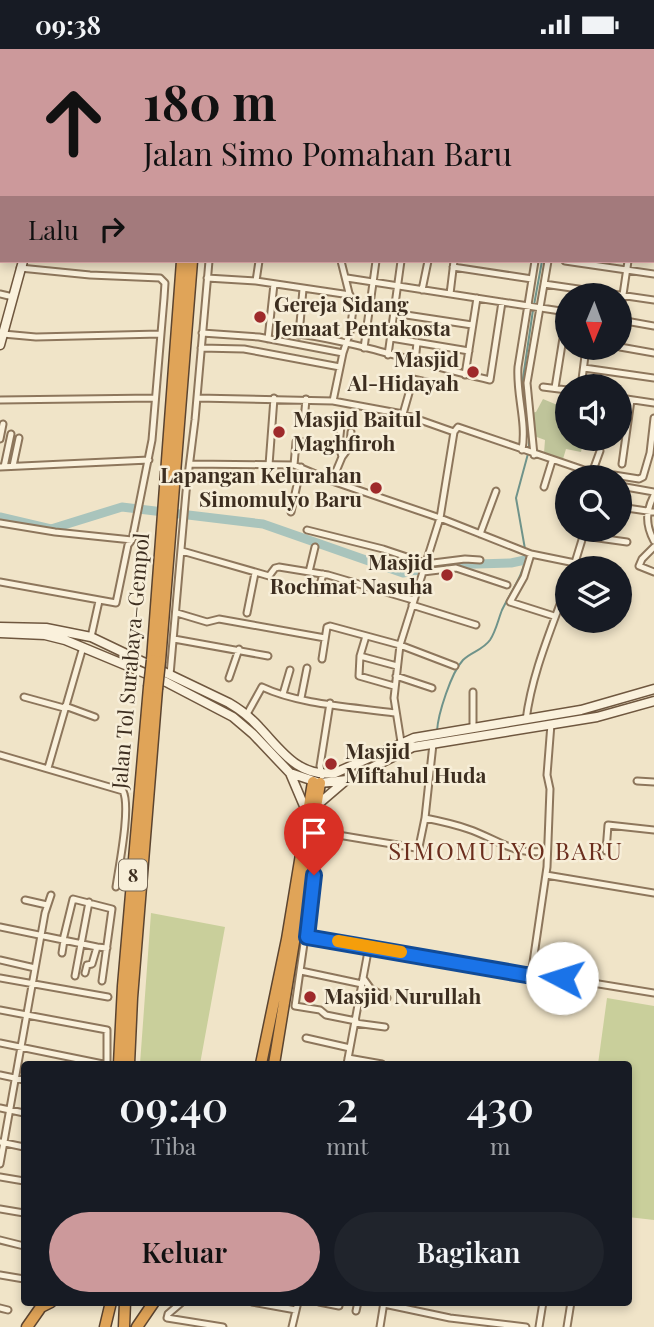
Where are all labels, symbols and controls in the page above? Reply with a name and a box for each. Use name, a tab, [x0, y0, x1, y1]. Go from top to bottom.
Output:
text: 09:38	[35, 7, 101, 42]
text: 180 m	[143, 68, 277, 133]
icon: ahead	[28, 77, 119, 168]
text: Jalan Simo Pomahan Baru	[143, 131, 512, 174]
icon: right	[93, 210, 131, 248]
text: Lalu	[28, 212, 79, 247]
north arrow	[555, 283, 632, 361]
map controls	[555, 283, 632, 633]
place label: Gereja Sidang Jemaat Pentakosta	[273, 289, 451, 341]
marker: Gereja Sidang Jemaat Pentakosta	[252, 309, 268, 325]
place label: Masjid Al-Hidayah	[347, 344, 459, 396]
marker: Masjid Al-Hidayah	[465, 364, 481, 380]
button: sound	[555, 374, 632, 451]
place label: Masjid Baitul Maghfiroh	[293, 404, 422, 456]
marker: Masjid Baitul Maghfiroh	[271, 424, 287, 440]
place label: Lapangan Kelurahan Simomulyo Baru	[160, 460, 362, 512]
button: search	[555, 465, 632, 542]
marker: Lapangan Kelurahan Simomulyo Baru	[368, 480, 384, 496]
street label: Jalan Tol Surabaya–Gempol	[104, 532, 154, 791]
place label: Masjid Rochmat Nasuha	[270, 547, 433, 599]
button: layers	[555, 556, 632, 633]
marker: Masjid Rochmat Nasuha	[439, 567, 455, 583]
place label: Masjid Miftahul Huda	[345, 736, 486, 788]
marker: Masjid Miftahul Huda	[323, 756, 339, 772]
pin	[284, 803, 344, 875]
icon: arrive	[295, 814, 333, 852]
district label: SIMOMULYO BARU	[388, 834, 624, 866]
road number: 8	[119, 859, 147, 891]
position arrow	[525, 941, 599, 1015]
place label: Masjid Nurullah	[324, 981, 481, 1009]
marker: Masjid Nurullah	[302, 989, 318, 1005]
text: 09:40	[119, 1077, 228, 1133]
text: 2	[337, 1077, 358, 1133]
text: 430	[467, 1077, 534, 1133]
text: Tiba	[151, 1130, 196, 1161]
text: mnt	[326, 1130, 368, 1161]
text: m	[490, 1130, 510, 1161]
button: Keluar	[49, 1212, 320, 1292]
button: Bagikan	[334, 1212, 604, 1292]

